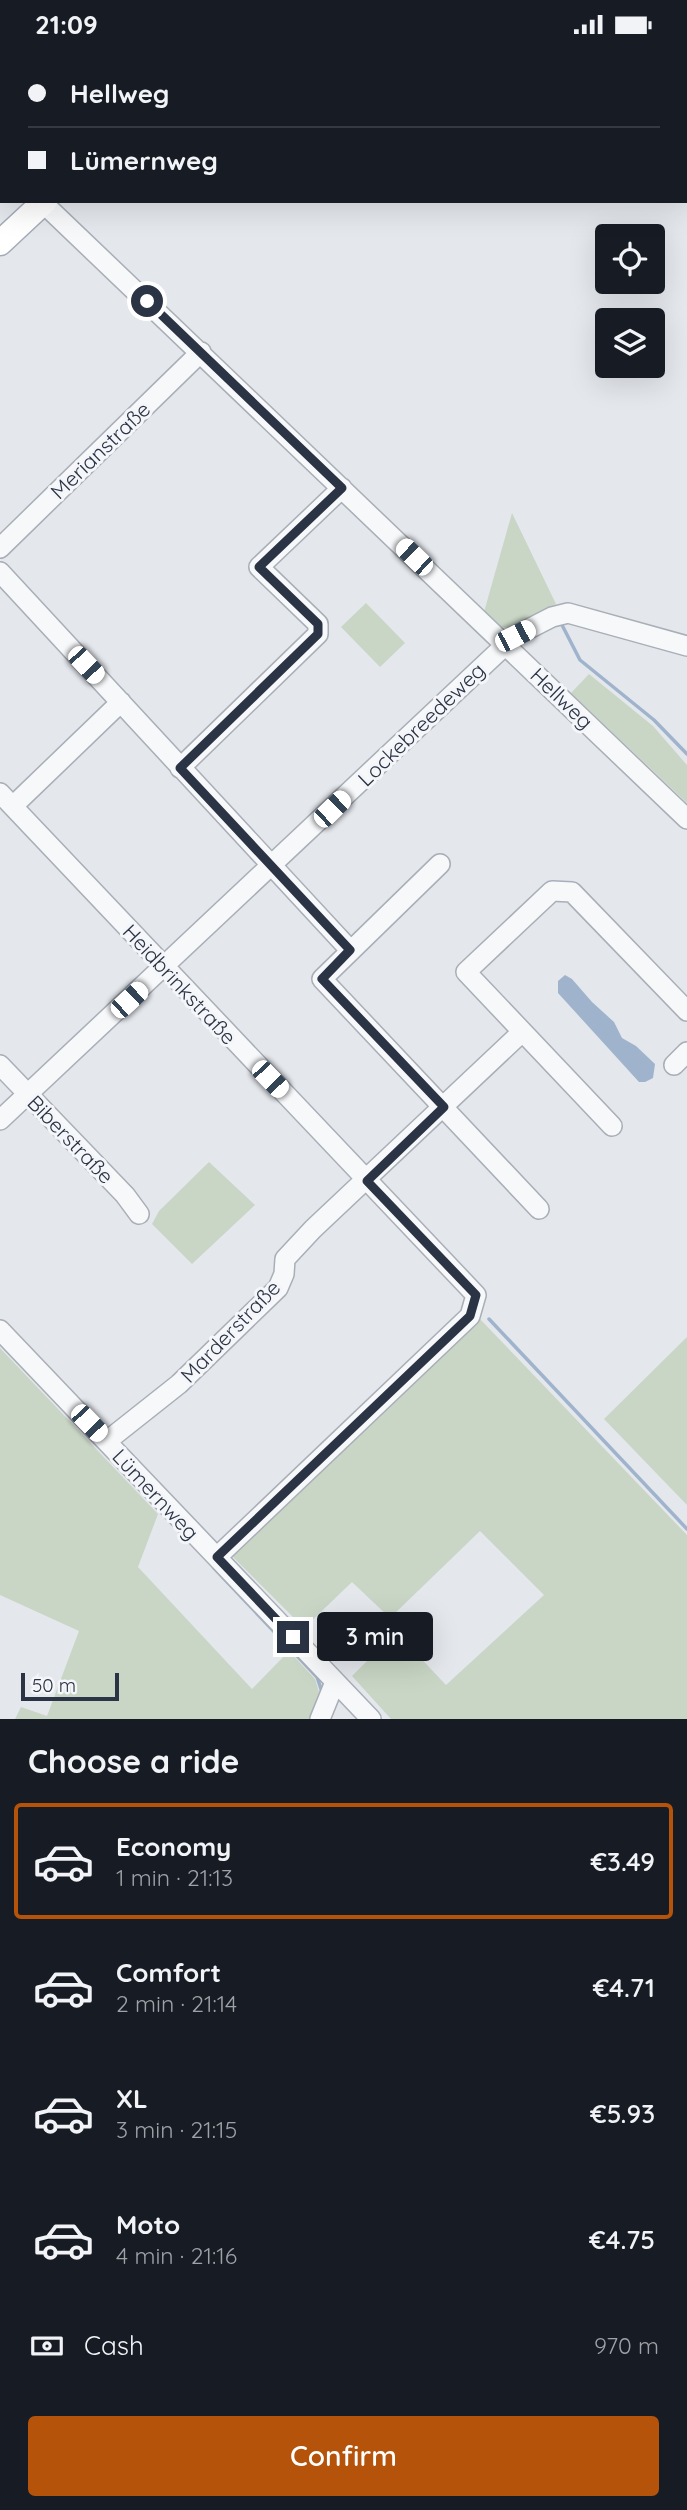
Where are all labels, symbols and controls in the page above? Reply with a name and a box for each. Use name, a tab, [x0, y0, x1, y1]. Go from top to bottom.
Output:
text: 21:09	[35, 8, 98, 41]
text: Hellweg	[70, 77, 169, 110]
text: Lümernweg	[70, 144, 218, 177]
map controls	[595, 224, 665, 378]
button: locate	[595, 224, 665, 294]
route start	[131, 285, 163, 317]
button: layers	[595, 308, 665, 378]
street label: Merianstraße	[45, 396, 155, 504]
car	[392, 535, 437, 579]
car	[492, 617, 539, 655]
car	[64, 642, 109, 688]
street label: Lockebreedeweg	[352, 657, 490, 791]
street label: Hellweg	[525, 662, 599, 734]
car	[310, 787, 355, 831]
street label: Heidbrinkstraße	[118, 918, 242, 1050]
car	[107, 978, 152, 1022]
car	[248, 1057, 293, 1101]
street label: Biberstraße	[22, 1089, 120, 1189]
street label: Marderstraße	[175, 1274, 285, 1388]
car	[67, 1401, 112, 1445]
street label: Lümernweg	[107, 1443, 205, 1545]
callout: 3 min	[318, 1613, 433, 1661]
route end	[277, 1621, 309, 1653]
text: 3 min	[346, 1622, 404, 1651]
scale bar	[21, 1670, 119, 1702]
text: 50 m	[32, 1673, 76, 1697]
text: Choose a ride	[28, 1741, 240, 1781]
icon: car	[32, 1830, 95, 1893]
text: Economy	[116, 1830, 231, 1863]
text: €3.49	[590, 1845, 655, 1878]
text: 1 min · 21:13	[116, 1863, 233, 1892]
icon: car	[32, 1956, 95, 2019]
text: Comfort	[116, 1956, 221, 1989]
text: €4.71	[593, 1971, 655, 2004]
text: 2 min · 21:14	[116, 1989, 237, 2018]
icon: car	[32, 2082, 95, 2145]
text: XL	[116, 2082, 148, 2115]
text: €5.93	[590, 2097, 655, 2130]
text: 3 min · 21:15	[116, 2115, 237, 2144]
icon: car	[32, 2208, 95, 2271]
text: Moto	[116, 2208, 180, 2241]
text: €4.75	[589, 2223, 655, 2256]
text: 4 min · 21:16	[116, 2241, 237, 2270]
icon: cash	[28, 2327, 66, 2365]
text: Cash	[84, 2329, 144, 2362]
text: 970 m	[594, 2331, 659, 2360]
button: Confirm	[28, 2416, 659, 2496]

